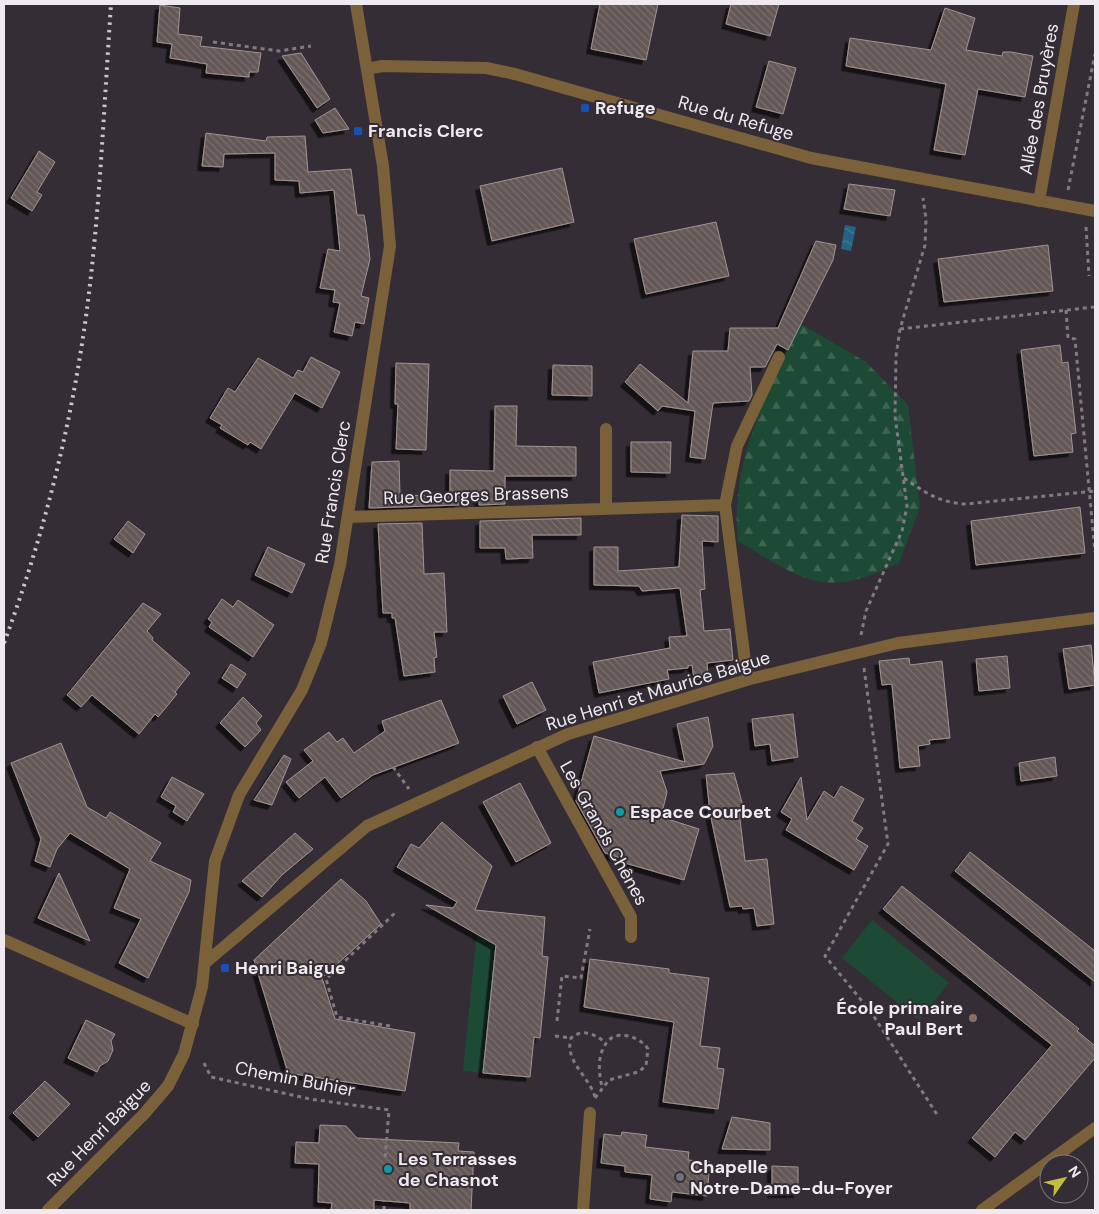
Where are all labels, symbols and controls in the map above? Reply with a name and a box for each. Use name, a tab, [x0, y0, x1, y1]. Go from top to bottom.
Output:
street label: Allée des Bruyères	[1014, 21, 1064, 177]
street label: Rue du Refuge	[675, 90, 797, 146]
place label: Refuge	[595, 96, 656, 120]
marker: Refuge	[579, 102, 591, 114]
place label: Francis Clerc	[368, 119, 484, 143]
marker: Francis Clerc	[352, 125, 364, 137]
street label: Rue Francis Clerc	[310, 419, 356, 565]
street label: Rue Georges Brassens	[383, 480, 569, 510]
street label: Rue Henri et Maurice Baigue	[543, 645, 773, 737]
street label: Les Grands Chênes	[554, 756, 654, 910]
place label: Espace Courbet	[630, 800, 771, 824]
marker: Espace Courbet	[614, 806, 626, 818]
place label: Henri Baigue	[235, 956, 346, 980]
marker: Henri Baigue	[219, 962, 231, 974]
place label: École primaire Paul Bert	[836, 996, 963, 1041]
marker: École primaire Paul Bert	[967, 1012, 979, 1024]
street label: Chemin Buhier	[233, 1056, 357, 1102]
street label: Rue Henri Baigue	[42, 1074, 156, 1192]
place label: Les Terrasses de Chasnot	[398, 1147, 517, 1192]
north arrow	[1039, 1154, 1089, 1204]
place label: Chapelle Notre-Dame-du-Foyer	[690, 1155, 893, 1200]
text: N	[1064, 1162, 1085, 1181]
marker: Les Terrasses de Chasnot	[382, 1163, 394, 1175]
marker: Chapelle Notre-Dame-du-Foyer	[674, 1171, 686, 1183]

